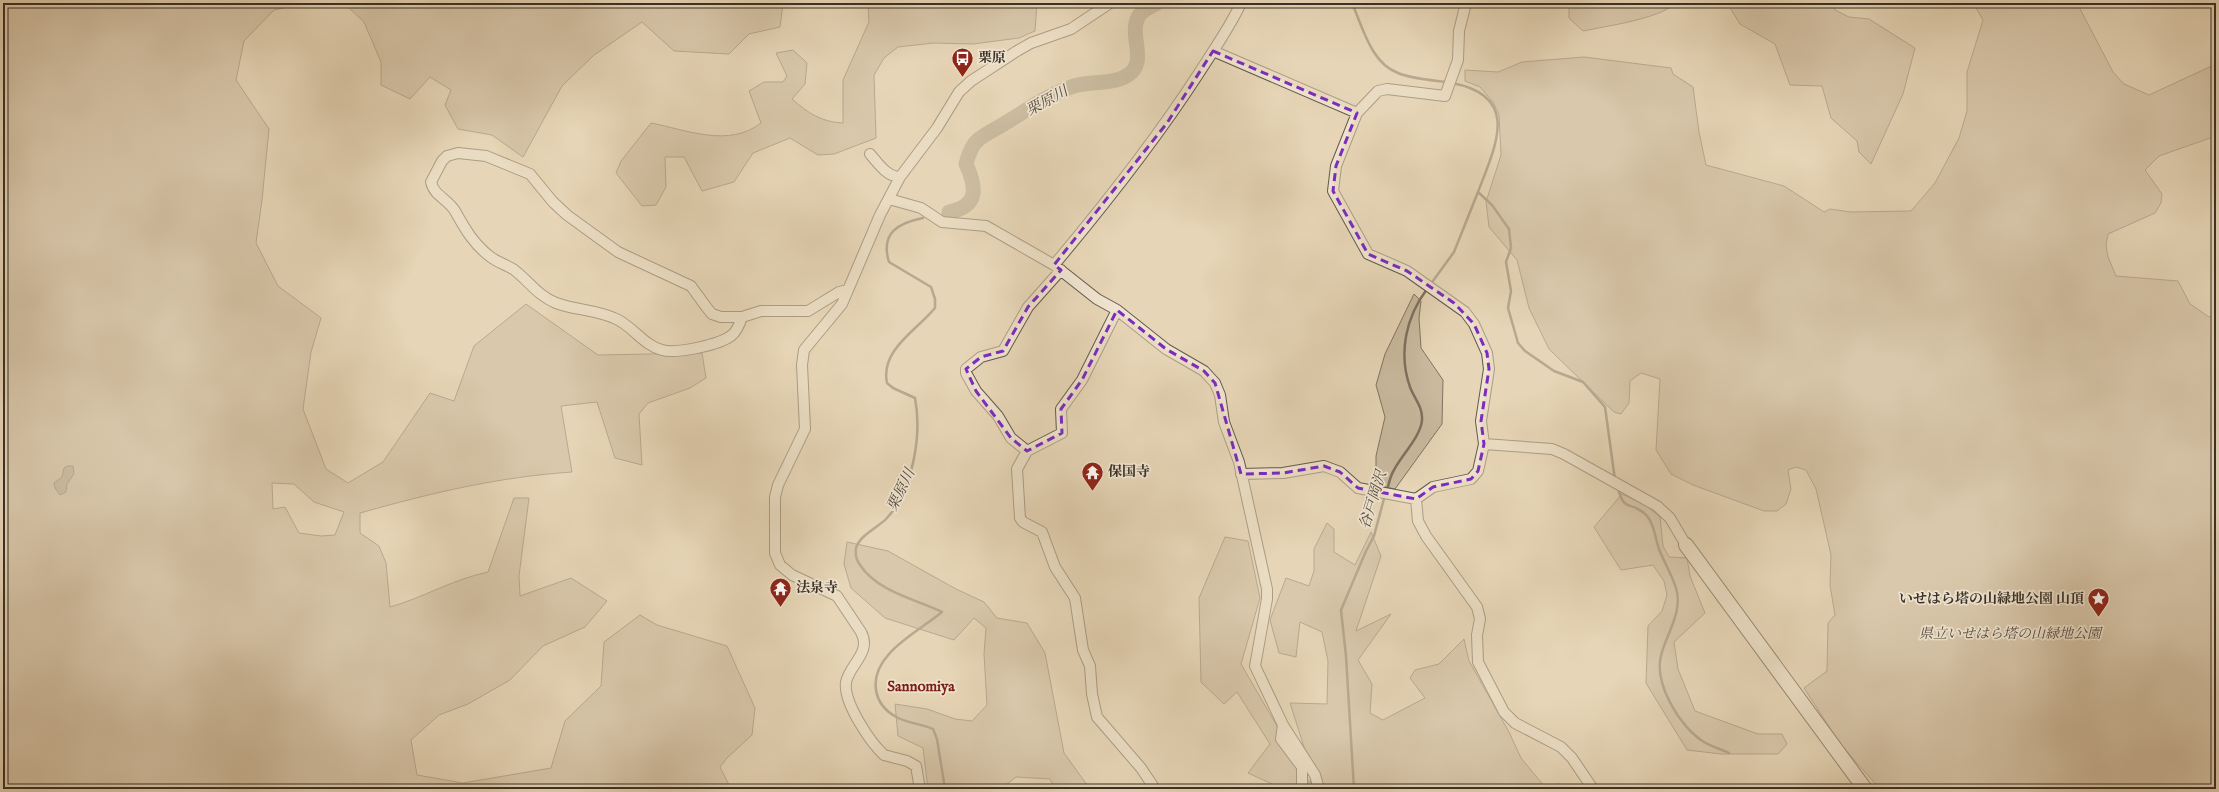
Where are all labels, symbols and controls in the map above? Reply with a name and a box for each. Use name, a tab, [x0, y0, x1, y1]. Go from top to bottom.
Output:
bus stop icon: 栗原	[950, 45, 976, 78]
place label: 栗原	[978, 49, 1006, 67]
water label: 栗原川	[1023, 81, 1073, 120]
temple icon: 保国寺	[1079, 459, 1105, 492]
place label: 保国寺	[1108, 463, 1150, 481]
water label: 栗原川	[883, 464, 920, 514]
water label: 谷戸岡沢	[1355, 467, 1391, 531]
temple icon: 法泉寺	[767, 575, 793, 608]
place label: 法泉寺	[796, 579, 838, 597]
place icon: いせはら塔の山緑地公園 山頂	[2086, 586, 2112, 619]
place label: いせはら塔の山緑地公園 山頂	[1899, 590, 2084, 608]
park label: 県立いせはら塔の山緑地公園	[1919, 625, 2103, 643]
district label: Sannomiya	[887, 677, 955, 696]

